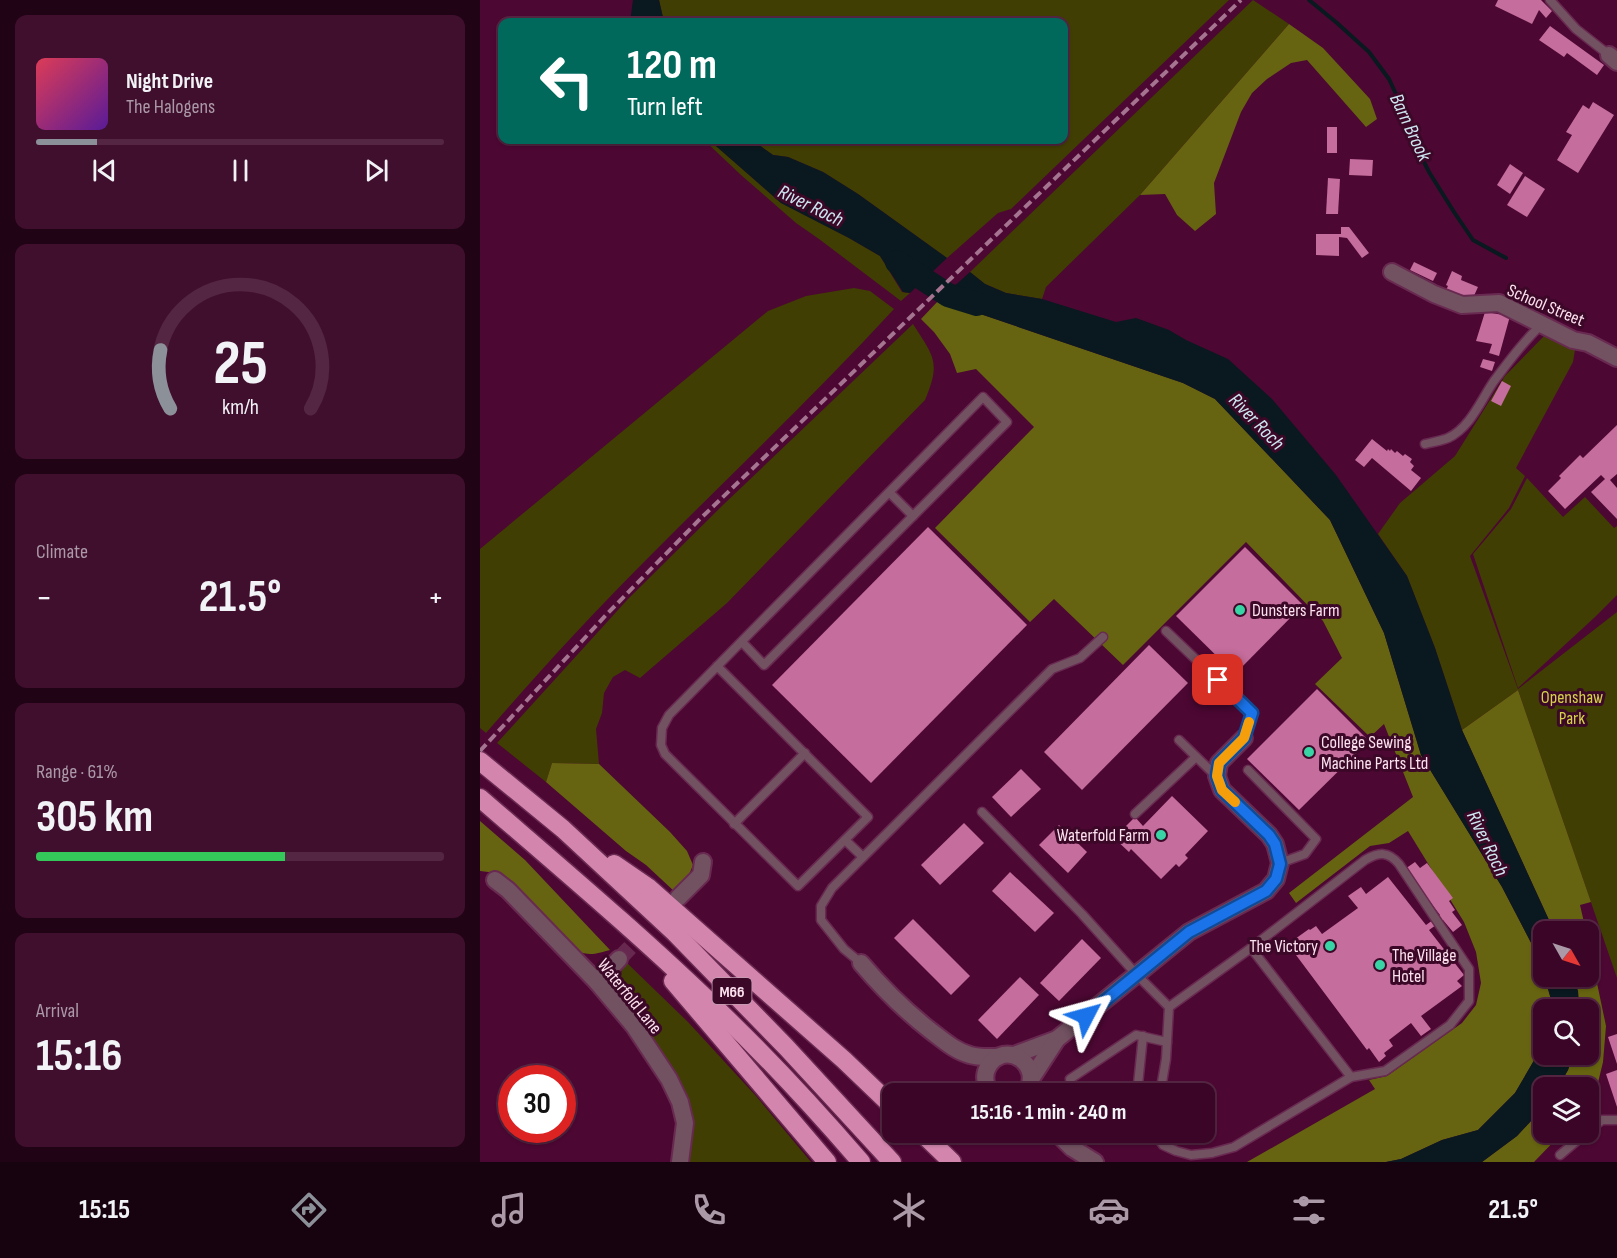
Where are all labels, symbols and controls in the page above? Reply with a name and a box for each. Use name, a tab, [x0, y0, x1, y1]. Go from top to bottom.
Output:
text: 120 m	[627, 40, 717, 91]
icon: left	[528, 42, 606, 120]
text: Night Drive	[126, 68, 213, 95]
water label: Barn Brook	[1384, 90, 1436, 165]
text: Turn left	[627, 91, 703, 123]
text: The Halogens	[126, 95, 215, 119]
icon: previous	[88, 154, 121, 187]
icon: pause	[224, 154, 257, 187]
icon: next	[360, 154, 393, 187]
water label: River Roch	[774, 180, 847, 232]
street label: School Street	[1504, 280, 1588, 331]
text: 25	[213, 327, 267, 402]
water label: River Roch	[1223, 388, 1289, 455]
text: km/h	[221, 395, 259, 420]
text: Climate	[36, 540, 88, 564]
text: 21.5°	[199, 570, 281, 625]
text: −	[36, 578, 52, 618]
text: +	[428, 578, 444, 618]
place label: Dunsters Farm	[1252, 600, 1340, 621]
marker: Dunsters Farm	[1233, 603, 1247, 617]
pin	[1192, 654, 1243, 705]
icon: arrive	[1201, 663, 1234, 696]
park label: Openshaw Park	[1541, 687, 1603, 729]
place label: College Sewing Machine Parts Ltd	[1321, 732, 1428, 774]
marker: College Sewing Machine Parts Ltd	[1302, 745, 1316, 759]
text: Range · 61%	[36, 760, 118, 784]
text: 305 km	[36, 790, 153, 845]
water label: River Roch	[1461, 807, 1513, 880]
place label: Waterfold Farm	[1057, 825, 1149, 846]
marker: Waterfold Farm	[1154, 828, 1168, 842]
north arrow	[1533, 921, 1599, 987]
map controls	[1533, 921, 1599, 1143]
place label: The Victory	[1249, 936, 1318, 957]
marker: The Victory	[1323, 939, 1337, 953]
place label: The Village Hotel	[1392, 945, 1456, 987]
street label: Waterfold Lane	[593, 954, 666, 1038]
marker: The Village Hotel	[1373, 958, 1387, 972]
road number: M66	[712, 978, 752, 1004]
position arrow	[1054, 984, 1118, 1048]
text: Arrival	[36, 999, 79, 1023]
button: search	[1533, 999, 1599, 1065]
text: 15:16	[36, 1029, 122, 1084]
speed limit sign: 30	[498, 1065, 576, 1143]
button: layers	[1533, 1077, 1599, 1143]
text: 15:16 · 1 min · 240 m	[971, 1099, 1126, 1126]
icon: directions	[288, 1189, 330, 1231]
icon: music	[488, 1189, 530, 1231]
icon: phone	[688, 1189, 730, 1231]
icon: climate	[888, 1189, 930, 1231]
icon: car	[1088, 1189, 1130, 1231]
icon: filters	[1288, 1189, 1330, 1231]
text: 15:15	[79, 1194, 130, 1226]
text: 21.5°	[1488, 1194, 1538, 1226]

